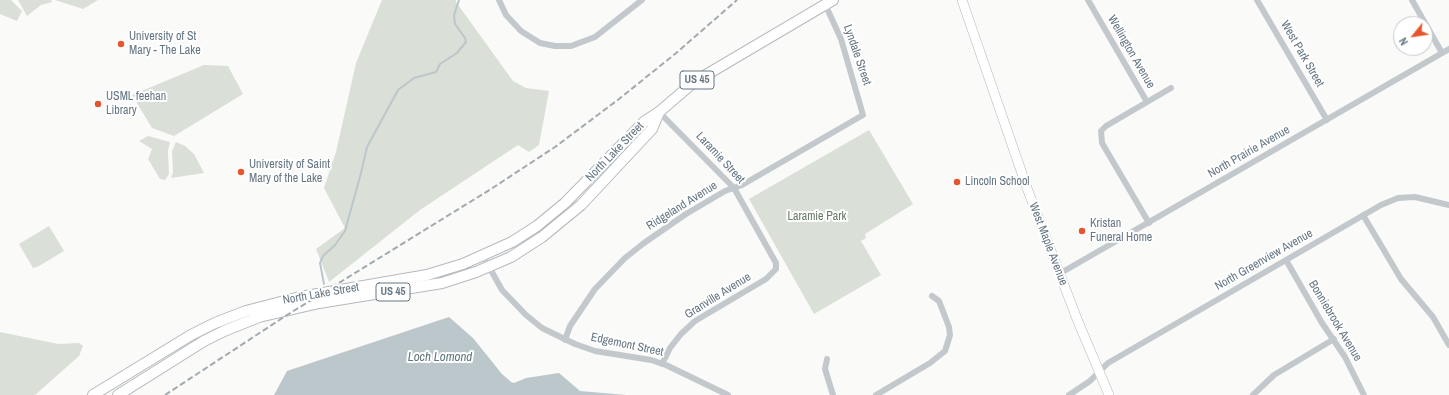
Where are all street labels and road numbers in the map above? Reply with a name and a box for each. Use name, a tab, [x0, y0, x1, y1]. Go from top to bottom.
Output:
street label: Wellington Avenue	[1104, 13, 1158, 91]
street label: West Park Street	[1277, 18, 1327, 90]
street label: Lyndale Street	[840, 23, 874, 87]
road number: US 45	[680, 71, 714, 89]
street label: North Lake Street	[583, 119, 647, 185]
street label: North Prairie Avenue	[1205, 123, 1293, 181]
street label: Laramie Street	[693, 129, 747, 187]
street label: Ridgeland Avenue	[644, 178, 720, 234]
street label: West Maple Avenue	[1026, 200, 1070, 288]
street label: North Greenview Avenue	[1213, 226, 1315, 294]
street label: Granville Avenue	[682, 270, 754, 322]
street label: Bonniebrook Avenue	[1305, 278, 1365, 364]
street label: North Lake Street	[282, 280, 360, 308]
road number: US 45	[376, 283, 410, 301]
street label: Edgemont Street	[589, 330, 665, 360]

